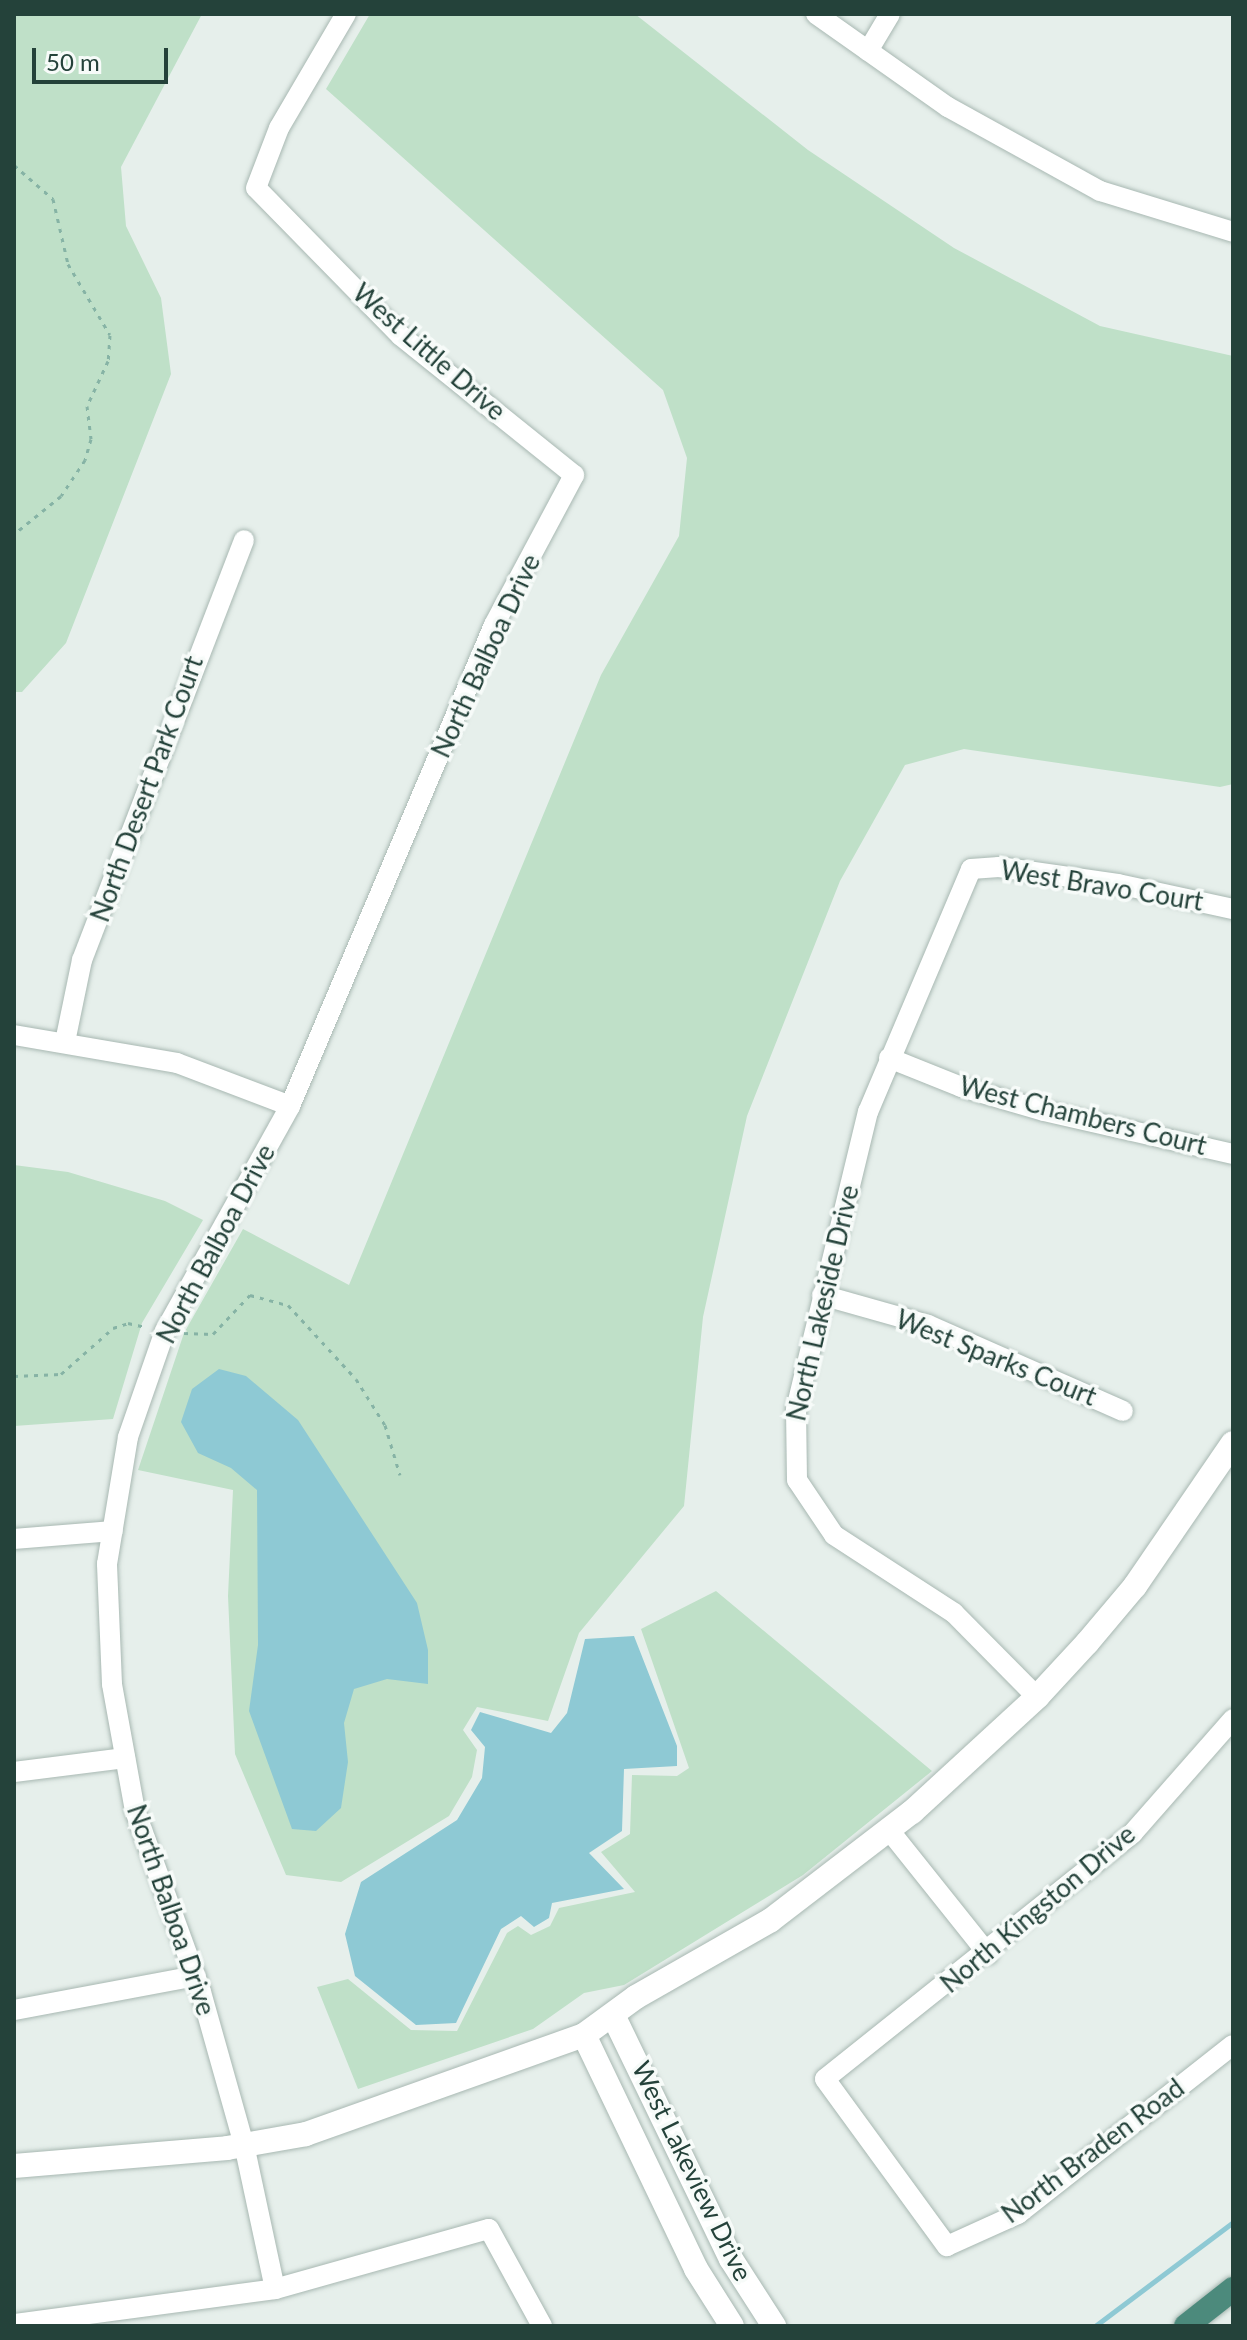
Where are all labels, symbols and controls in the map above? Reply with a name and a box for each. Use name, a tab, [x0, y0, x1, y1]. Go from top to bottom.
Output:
scale bar	[36, 32, 172, 82]
text: 50 m	[46, 47, 100, 76]
street label: West Little Drive	[346, 277, 512, 427]
street label: North Balboa Drive	[425, 549, 547, 763]
street label: North Desert Park Court	[84, 652, 210, 926]
street label: West Bravo Court	[999, 855, 1205, 917]
street label: West Chambers Court	[956, 1070, 1210, 1162]
street label: North Balboa Drive	[150, 1139, 282, 1349]
street label: North Lakeside Drive	[781, 1182, 865, 1424]
street label: West Sparks Court	[891, 1304, 1101, 1412]
street label: North Balboa Drive	[120, 1801, 222, 2019]
street label: North Kingston Drive	[935, 1819, 1141, 1999]
street label: West Lakeview Drive	[625, 2056, 759, 2286]
street label: North Braden Road	[996, 2072, 1190, 2230]

